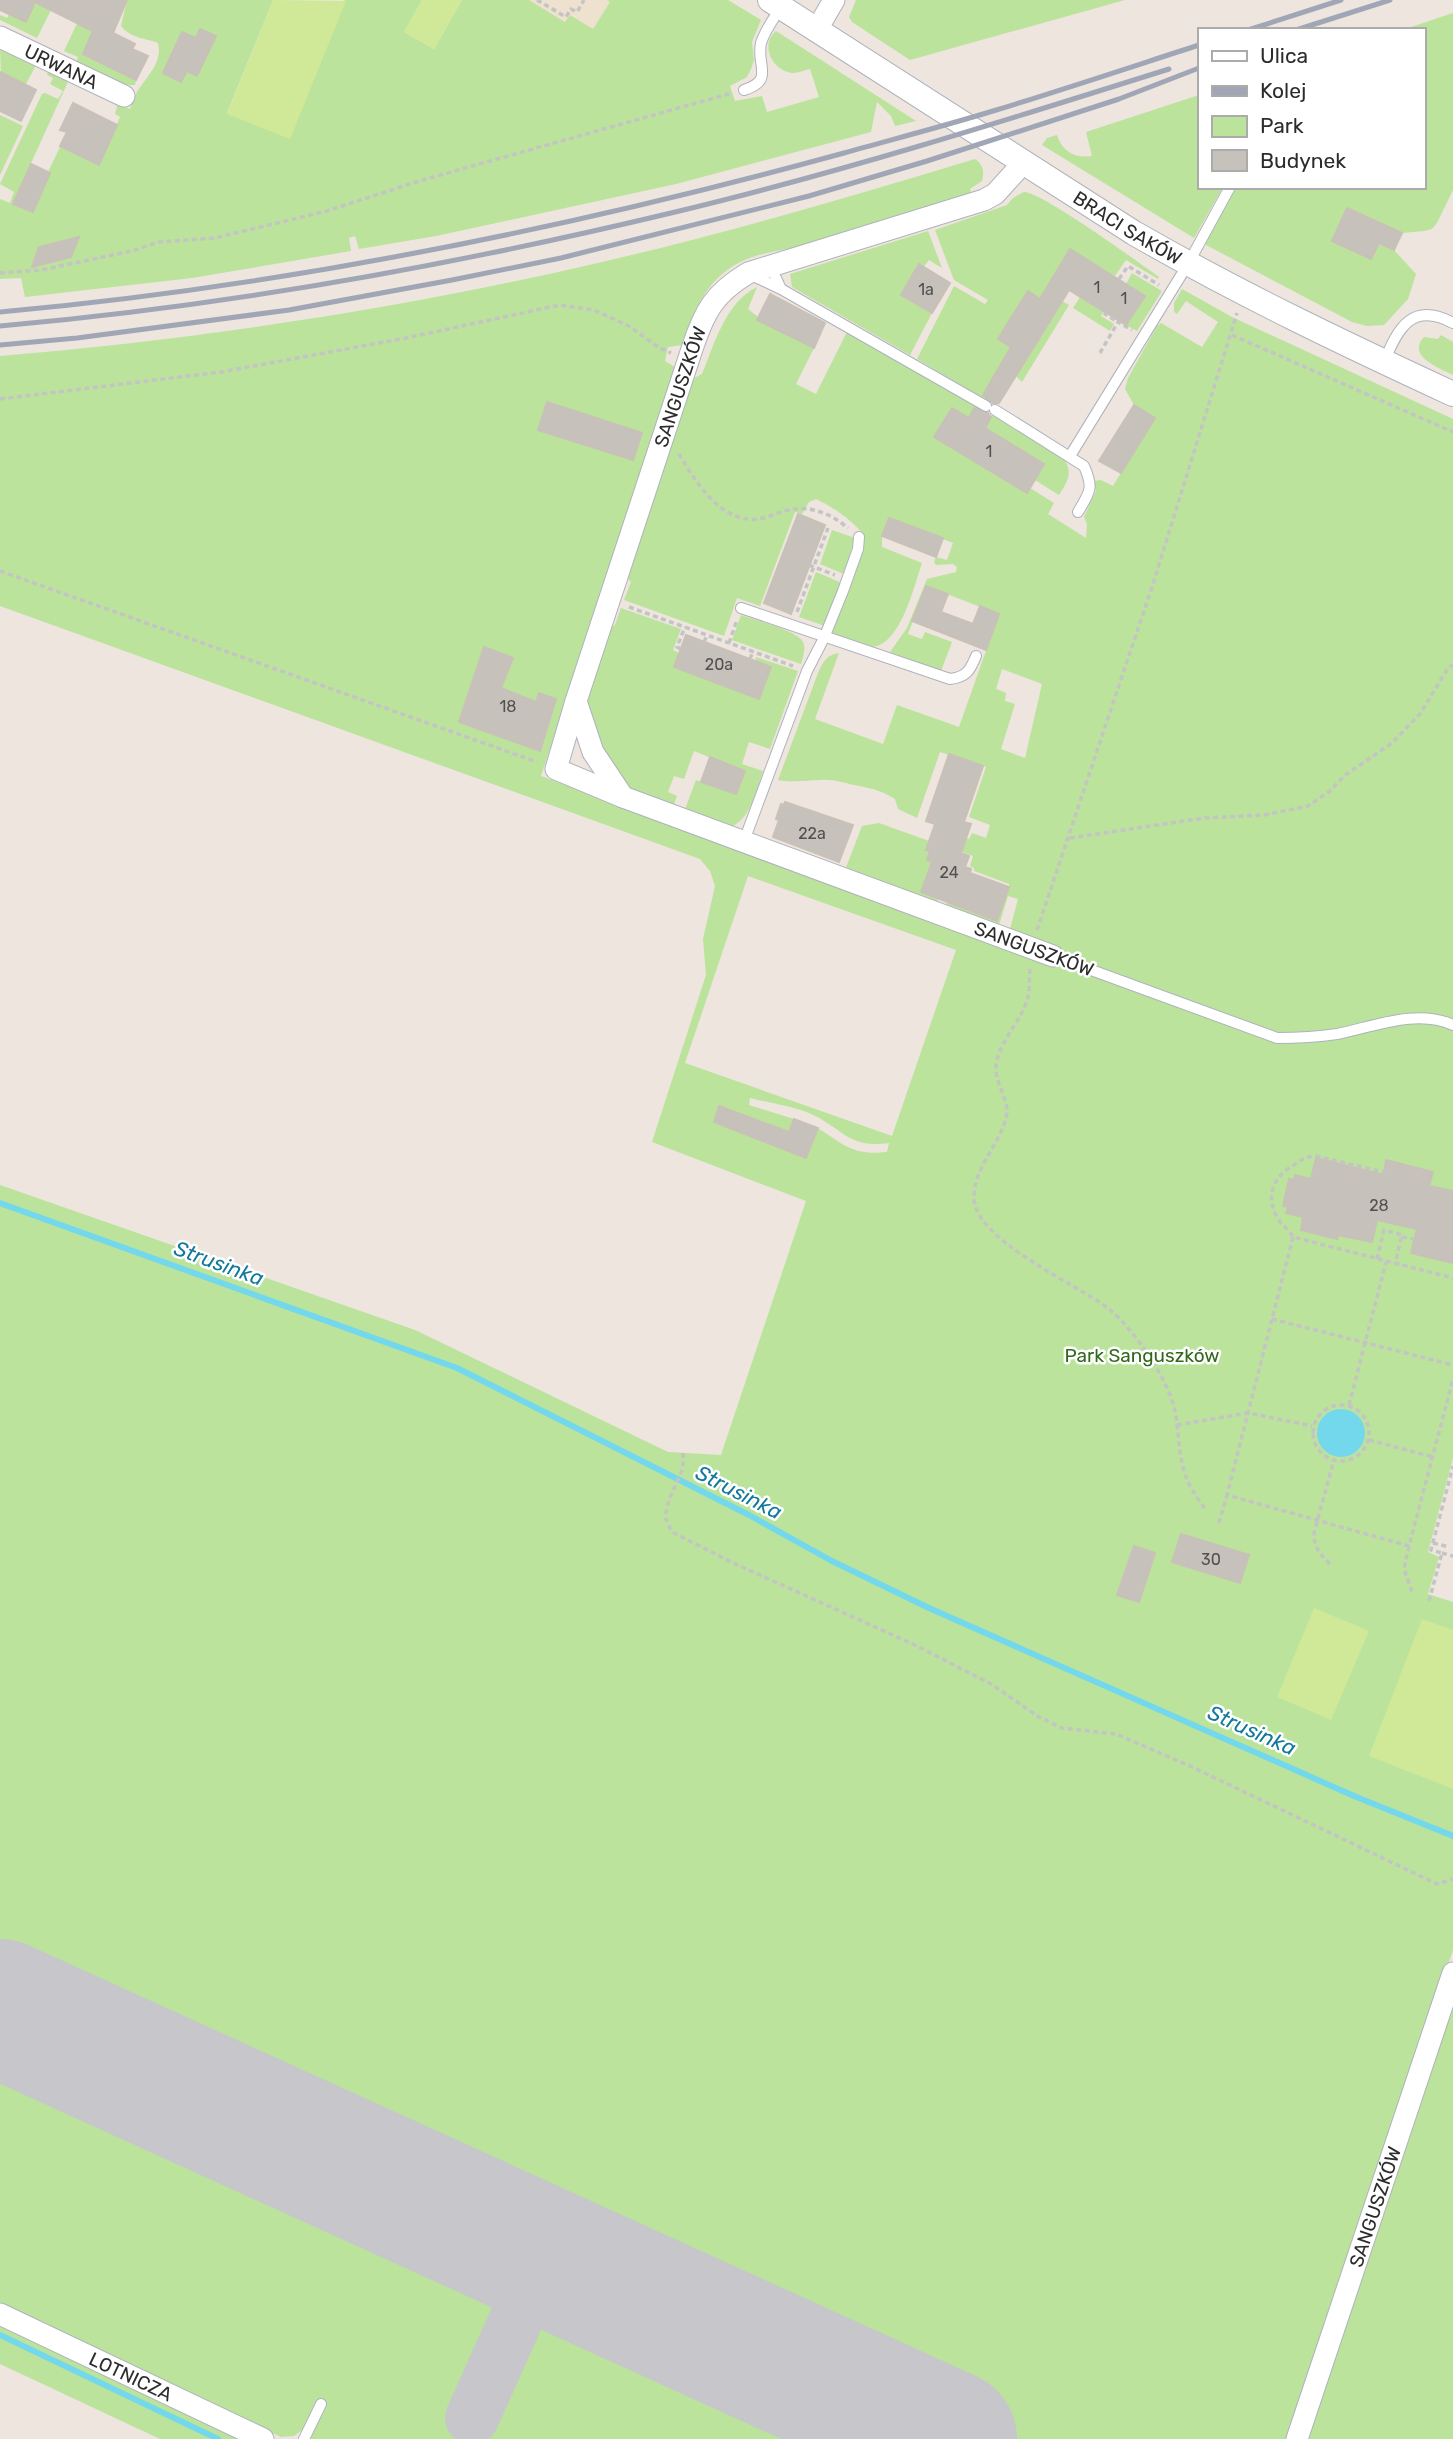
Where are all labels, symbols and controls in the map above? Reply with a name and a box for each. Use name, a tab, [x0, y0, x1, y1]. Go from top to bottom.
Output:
legend	[1198, 28, 1425, 189]
street label: URWANA	[21, 39, 102, 94]
text: Ulica	[1260, 43, 1308, 68]
text: Kolej	[1260, 78, 1306, 103]
text: Park	[1260, 113, 1304, 138]
text: Budynek	[1260, 148, 1346, 173]
street label: BRACI SAKÓW	[1069, 186, 1186, 269]
house number: 1	[1094, 278, 1100, 297]
house number: 1a	[918, 280, 934, 299]
house number: 1	[1121, 289, 1127, 308]
street label: SANGUSZKÓW	[649, 323, 711, 450]
house number: 1	[986, 442, 992, 461]
house number: 20a	[705, 655, 733, 674]
house number: 18	[499, 697, 517, 716]
house number: 22a	[798, 824, 826, 843]
house number: 24	[939, 863, 959, 882]
street label: SANGUSZKÓW	[971, 917, 1097, 981]
house number: 28	[1369, 1196, 1389, 1215]
water label: Strusinka	[171, 1235, 267, 1291]
park label: Park Sanguszków	[1064, 1344, 1220, 1367]
water label: Strusinka	[692, 1460, 786, 1524]
house number: 30	[1201, 1550, 1221, 1569]
water label: Strusinka	[1204, 1700, 1300, 1760]
street label: SANGUSZKÓW	[1344, 2143, 1406, 2270]
street label: LOTNICZA	[86, 2347, 176, 2406]

